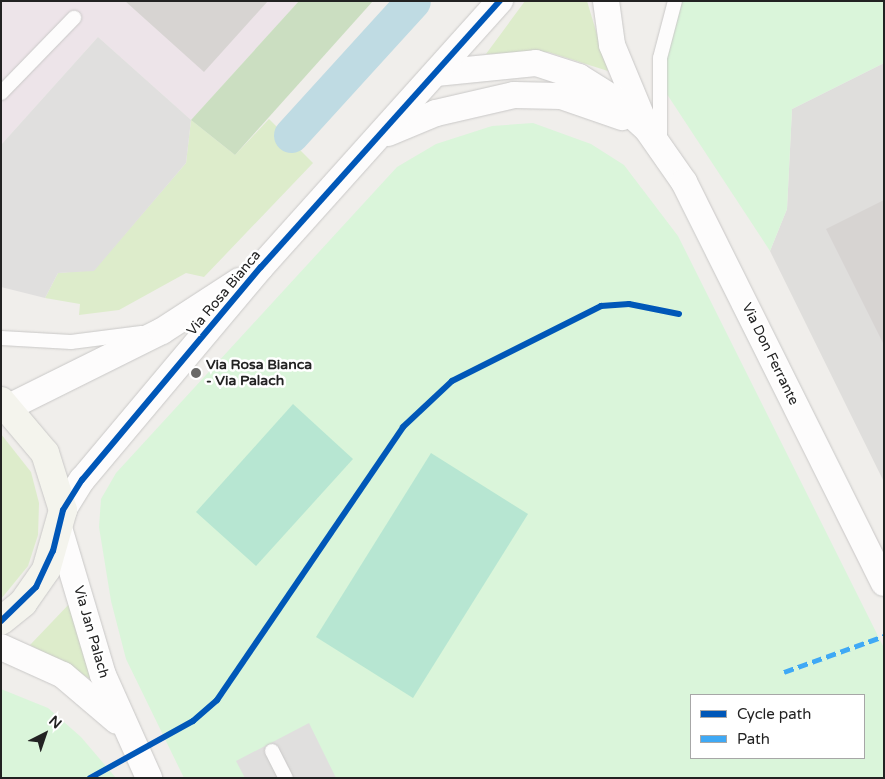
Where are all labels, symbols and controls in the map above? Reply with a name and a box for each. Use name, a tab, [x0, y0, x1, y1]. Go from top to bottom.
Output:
street label: Via Rosa Bianca	[183, 247, 265, 339]
street label: Via Don Ferrante	[738, 300, 802, 408]
place label: Via Rosa Bianca - Via Palach	[206, 357, 312, 390]
marker: Via Rosa Bianca - Via Palach	[190, 367, 202, 379]
street label: Via Jan Palach	[70, 584, 112, 680]
legend	[690, 694, 865, 759]
text: Cycle path	[737, 705, 811, 723]
north arrow	[20, 709, 70, 759]
text: N	[45, 712, 65, 732]
text: Path	[737, 730, 770, 748]

